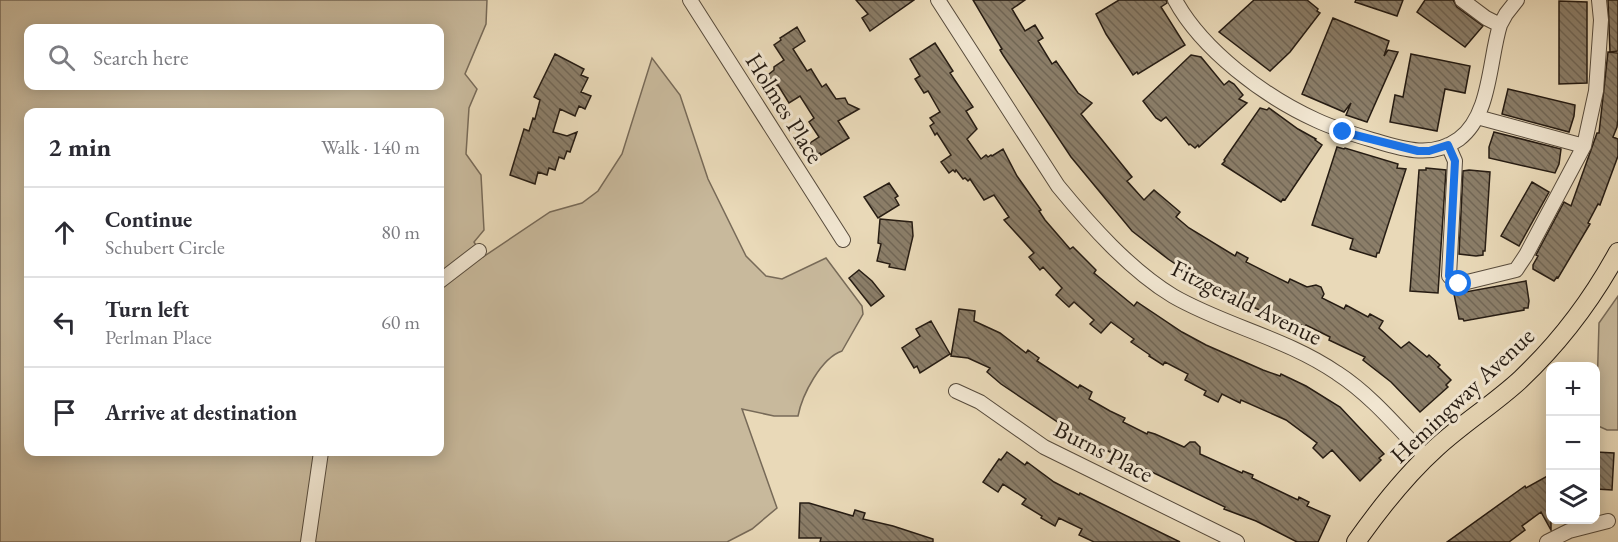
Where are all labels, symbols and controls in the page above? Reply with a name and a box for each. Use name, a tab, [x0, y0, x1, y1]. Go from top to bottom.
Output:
search box	[24, 24, 444, 90]
icon: search	[45, 41, 78, 74]
text: Search here	[93, 43, 188, 72]
street label: Holmes Place	[739, 47, 831, 169]
route end	[1329, 118, 1355, 144]
text: 2 min	[48, 130, 111, 164]
text: Walk · 140 m	[321, 134, 420, 160]
text: Continue	[105, 205, 192, 234]
icon: ahead	[48, 216, 81, 249]
text: 80 m	[381, 219, 420, 245]
text: Schubert Circle	[105, 234, 225, 260]
street label: Fitzgerald Avenue	[1167, 252, 1327, 352]
route start	[1445, 270, 1471, 296]
text: Turn left	[105, 295, 189, 324]
icon: left	[48, 306, 81, 339]
text: 60 m	[381, 309, 420, 335]
street label: Hemingway Avenue	[1383, 320, 1541, 470]
text: Perlman Place	[105, 324, 212, 350]
map controls	[1546, 362, 1600, 524]
button: +	[1546, 362, 1600, 416]
icon: arrive	[48, 396, 81, 429]
text: Arrive at destination	[105, 398, 297, 427]
street label: Burns Place	[1049, 413, 1159, 489]
button: −	[1546, 416, 1600, 470]
button: layers	[1546, 470, 1600, 524]

